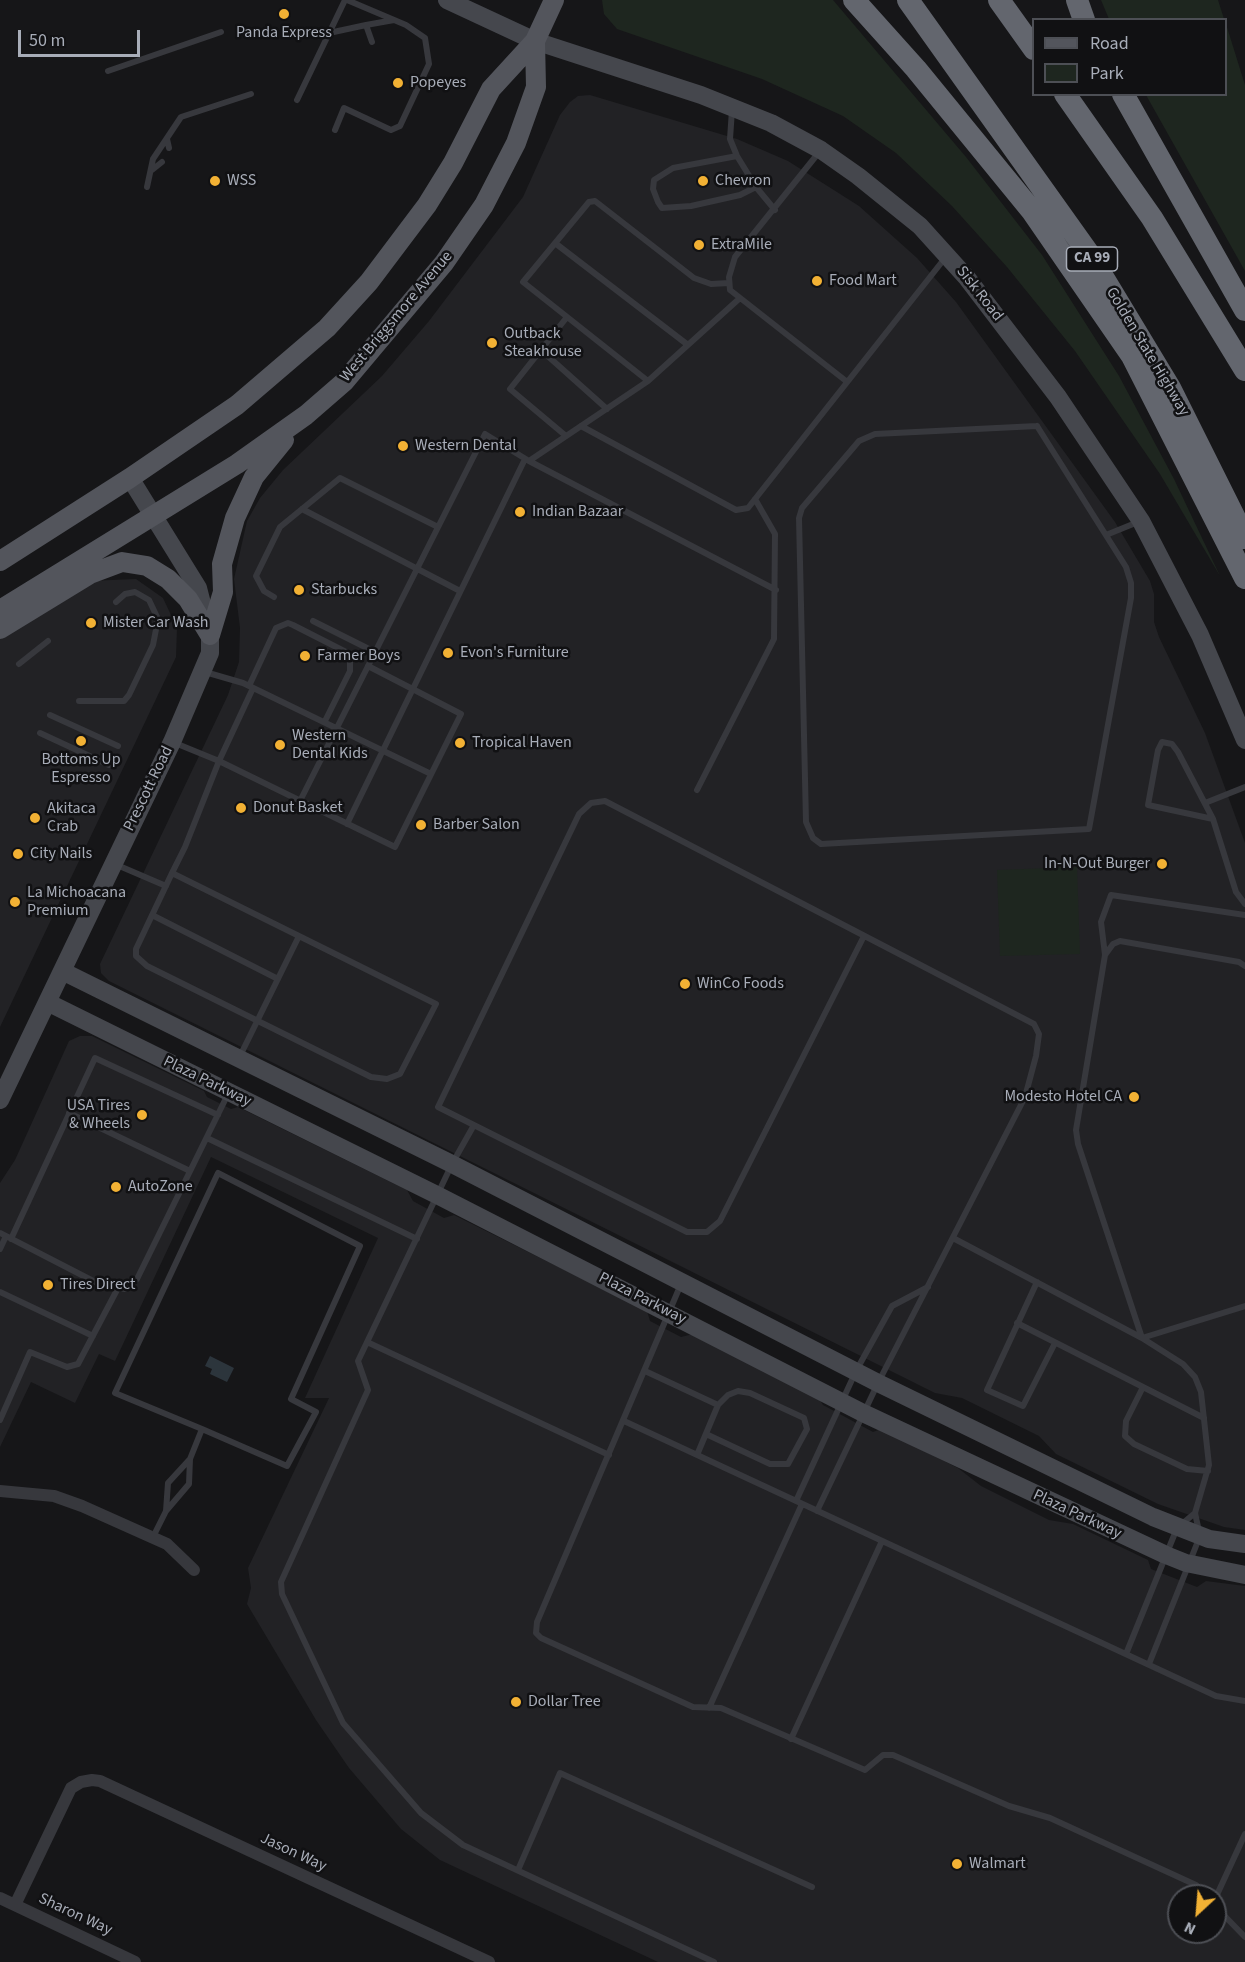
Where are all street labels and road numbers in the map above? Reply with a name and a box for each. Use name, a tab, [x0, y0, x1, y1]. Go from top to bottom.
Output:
road number: CA 99	[1066, 247, 1118, 271]
street label: West Briggsmore Avenue	[337, 248, 457, 386]
street label: Sisk Road	[952, 263, 1006, 325]
street label: Golden State Highway	[1101, 284, 1193, 420]
street label: Prescott Road	[120, 743, 178, 835]
street label: Plaza Parkway	[160, 1052, 254, 1112]
street label: Plaza Parkway	[595, 1269, 689, 1329]
street label: Plaza Parkway	[1030, 1486, 1124, 1544]
street label: Jason Way	[257, 1829, 329, 1877]
street label: Sharon Way	[35, 1890, 115, 1940]

